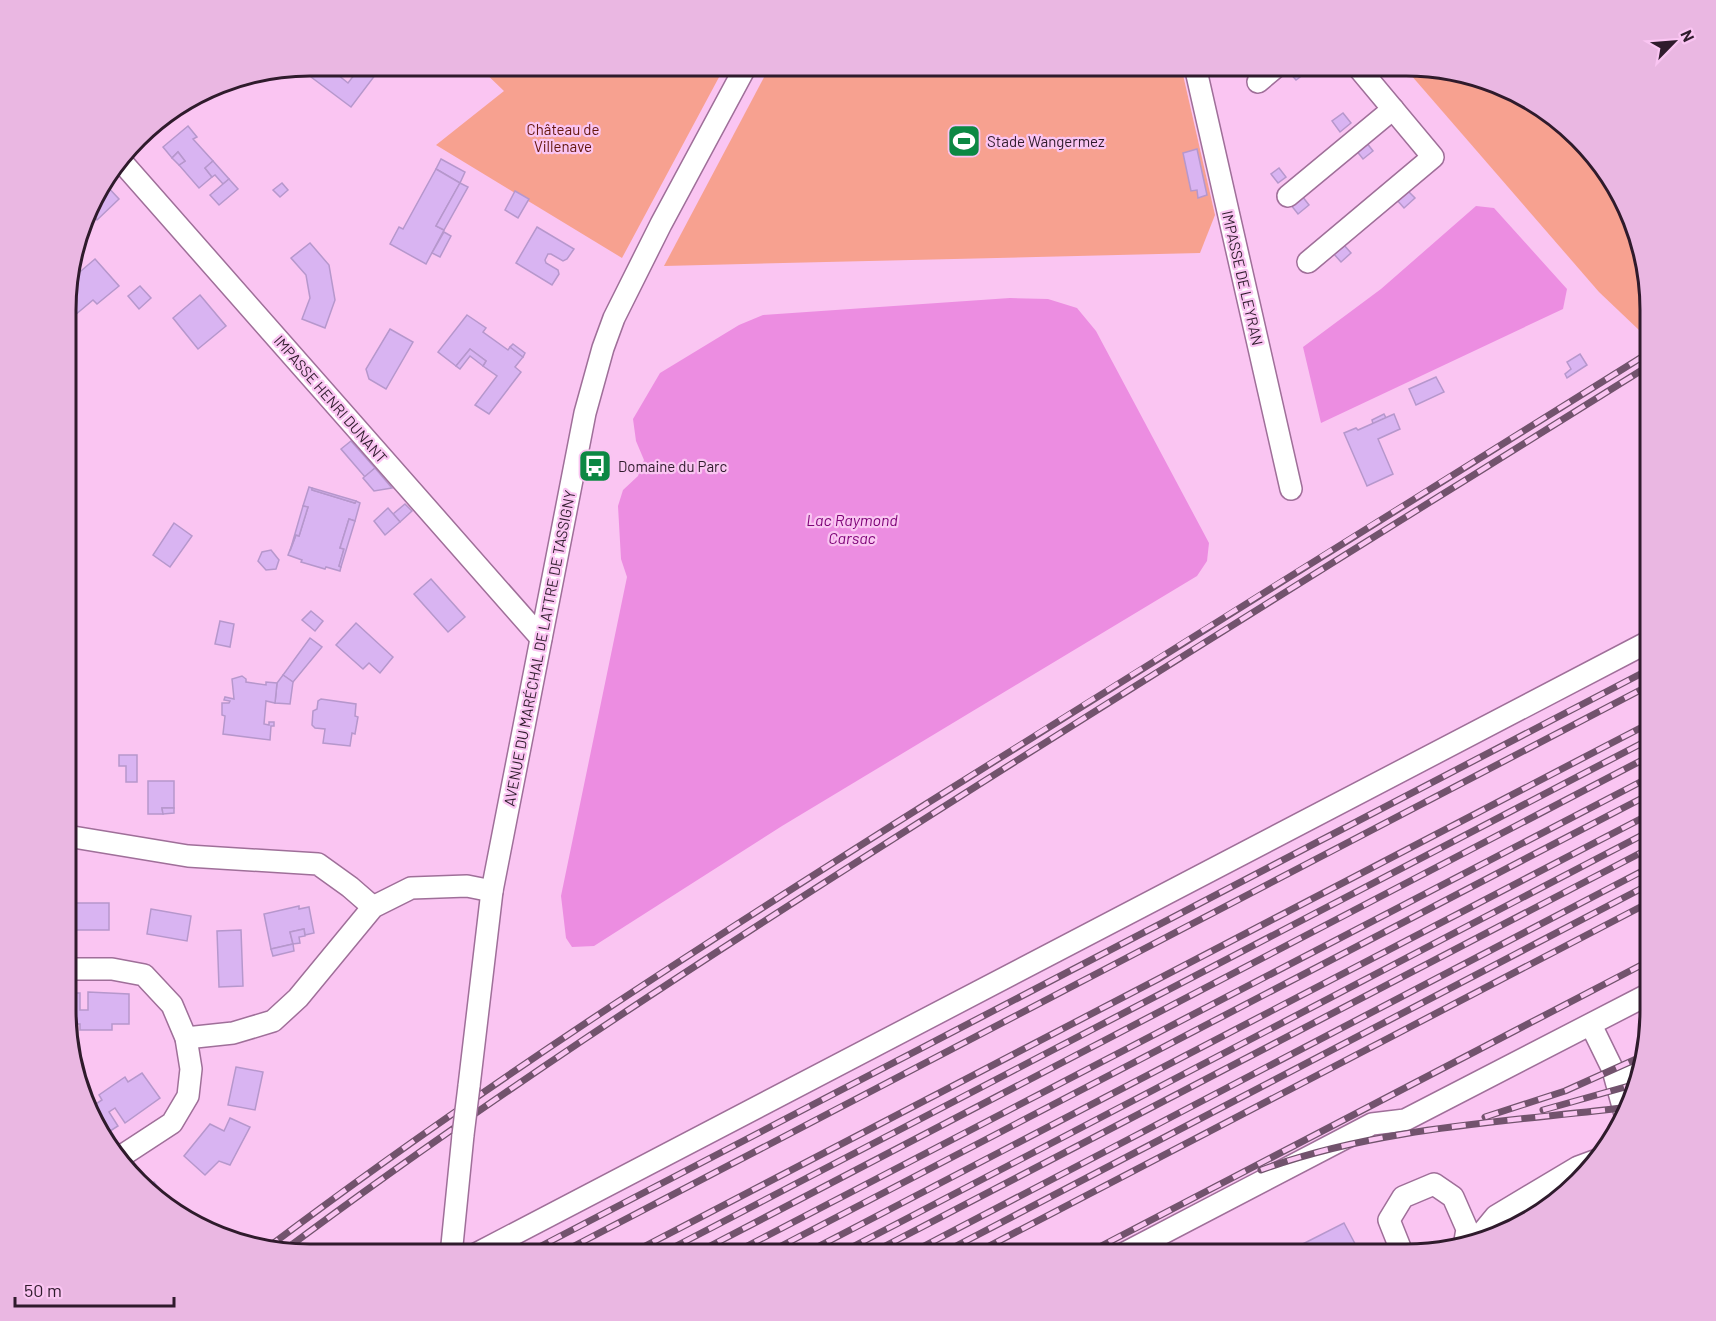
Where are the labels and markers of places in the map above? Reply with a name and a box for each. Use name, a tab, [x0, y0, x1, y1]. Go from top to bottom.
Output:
sports icon: Stade Wangermez	[946, 123, 982, 159]
place label: Stade Wangermez	[987, 132, 1105, 150]
bus stop icon: Domaine du Parc	[577, 448, 613, 484]
place label: Domaine du Parc	[618, 457, 727, 475]

